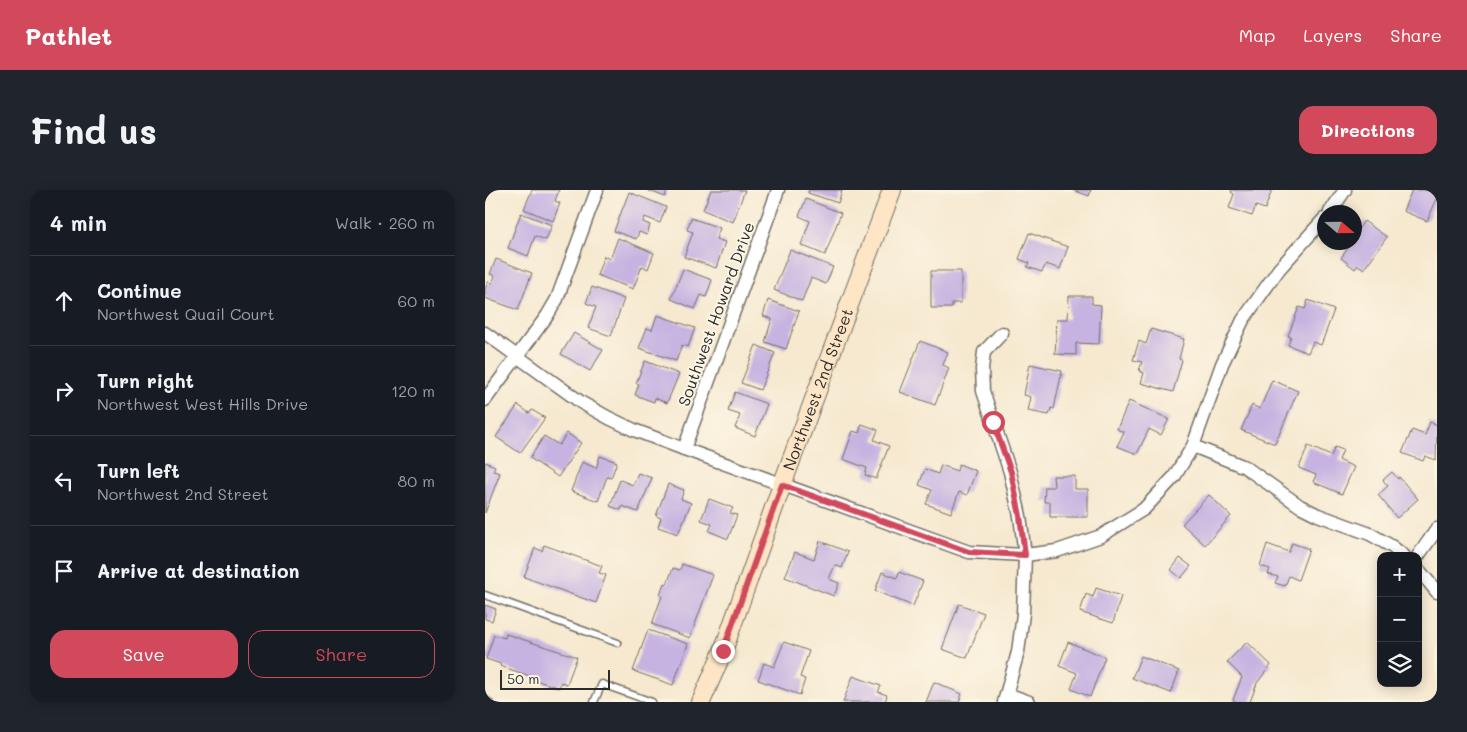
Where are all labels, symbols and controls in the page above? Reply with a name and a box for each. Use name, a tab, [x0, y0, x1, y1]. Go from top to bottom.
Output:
text: Pathlet	[25, 20, 112, 51]
text: Map	[1239, 23, 1275, 47]
text: Layers	[1303, 23, 1362, 47]
text: Share	[1390, 23, 1442, 47]
button: Directions	[1299, 106, 1437, 154]
text: Find us	[30, 107, 157, 153]
north arrow	[1317, 205, 1362, 250]
text: 4 min	[50, 209, 107, 236]
text: Walk · 260 m	[335, 212, 435, 233]
street label: Southwest Howard Drive	[672, 219, 759, 409]
text: Continue	[97, 278, 182, 303]
icon: ahead	[50, 287, 78, 315]
text: 60 m	[398, 290, 435, 311]
text: Northwest Quail Court	[97, 303, 275, 324]
street label: Northwest 2nd Street	[777, 305, 857, 473]
text: Turn right	[97, 368, 194, 393]
icon: right	[50, 377, 78, 405]
text: 120 m	[391, 380, 435, 401]
text: Northwest West Hills Drive	[97, 393, 308, 414]
route start	[982, 411, 1005, 434]
text: Turn left	[97, 458, 180, 483]
icon: left	[50, 467, 78, 495]
text: 80 m	[398, 470, 435, 491]
text: Northwest 2nd Street	[97, 483, 269, 504]
map controls	[1377, 552, 1422, 687]
button: +	[1377, 552, 1422, 597]
icon: arrive	[50, 557, 78, 585]
text: Arrive at destination	[97, 558, 300, 583]
button: −	[1377, 597, 1422, 642]
button: Save	[50, 630, 238, 678]
button: Share	[248, 630, 435, 678]
route end	[712, 640, 735, 663]
button: layers	[1377, 642, 1422, 687]
scale bar	[500, 667, 610, 690]
text: 50 m	[507, 669, 539, 688]

